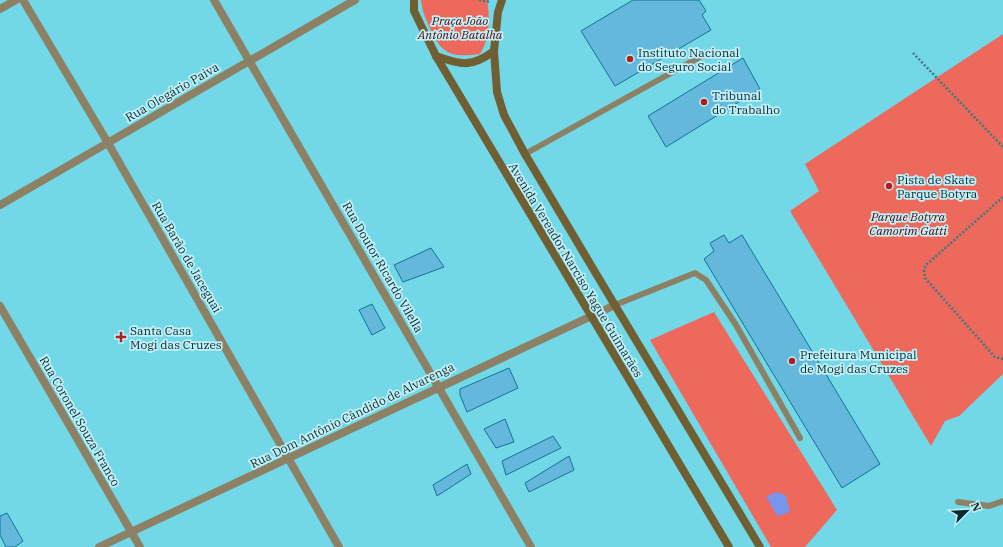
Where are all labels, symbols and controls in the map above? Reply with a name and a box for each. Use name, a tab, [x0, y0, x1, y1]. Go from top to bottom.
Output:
park label: Praça João Antônio Batalha	[417, 13, 503, 42]
place label: Instituto Nacional do Seguro Social	[638, 45, 740, 74]
marker: Instituto Nacional do Seguro Social	[625, 54, 635, 64]
street label: Rua Olegário Paiva	[123, 59, 222, 125]
place label: Tribunal do Trabalho	[712, 88, 780, 117]
marker: Tribunal do Trabalho	[699, 97, 709, 107]
street label: Avenida Vereador Narciso Yague Guimarães	[506, 160, 646, 380]
place label: Pista de Skate Parque Botyra	[897, 172, 978, 201]
marker: Pista de Skate Parque Botyra	[884, 181, 894, 191]
street label: Rua Barão de Jaceguai	[149, 199, 225, 316]
street label: Rua Doutor Ricardo Vilella	[339, 199, 427, 335]
park label: Parque Botyra Camorim Gatti	[869, 209, 947, 238]
place label: Santa Casa Mogi das Cruzes	[130, 323, 222, 352]
marker: Santa Casa Mogi das Cruzes	[115, 331, 127, 343]
place label: Prefeitura Municipal de Mogi das Cruzes	[800, 347, 917, 376]
street label: Rua Coronel Souza Franco	[36, 353, 124, 489]
marker: Prefeitura Municipal de Mogi das Cruzes	[787, 356, 797, 366]
street label: Rua Dom Antônio Cândido de Alvarenga	[247, 359, 457, 471]
north arrow	[947, 491, 987, 531]
text: N	[968, 500, 984, 514]

